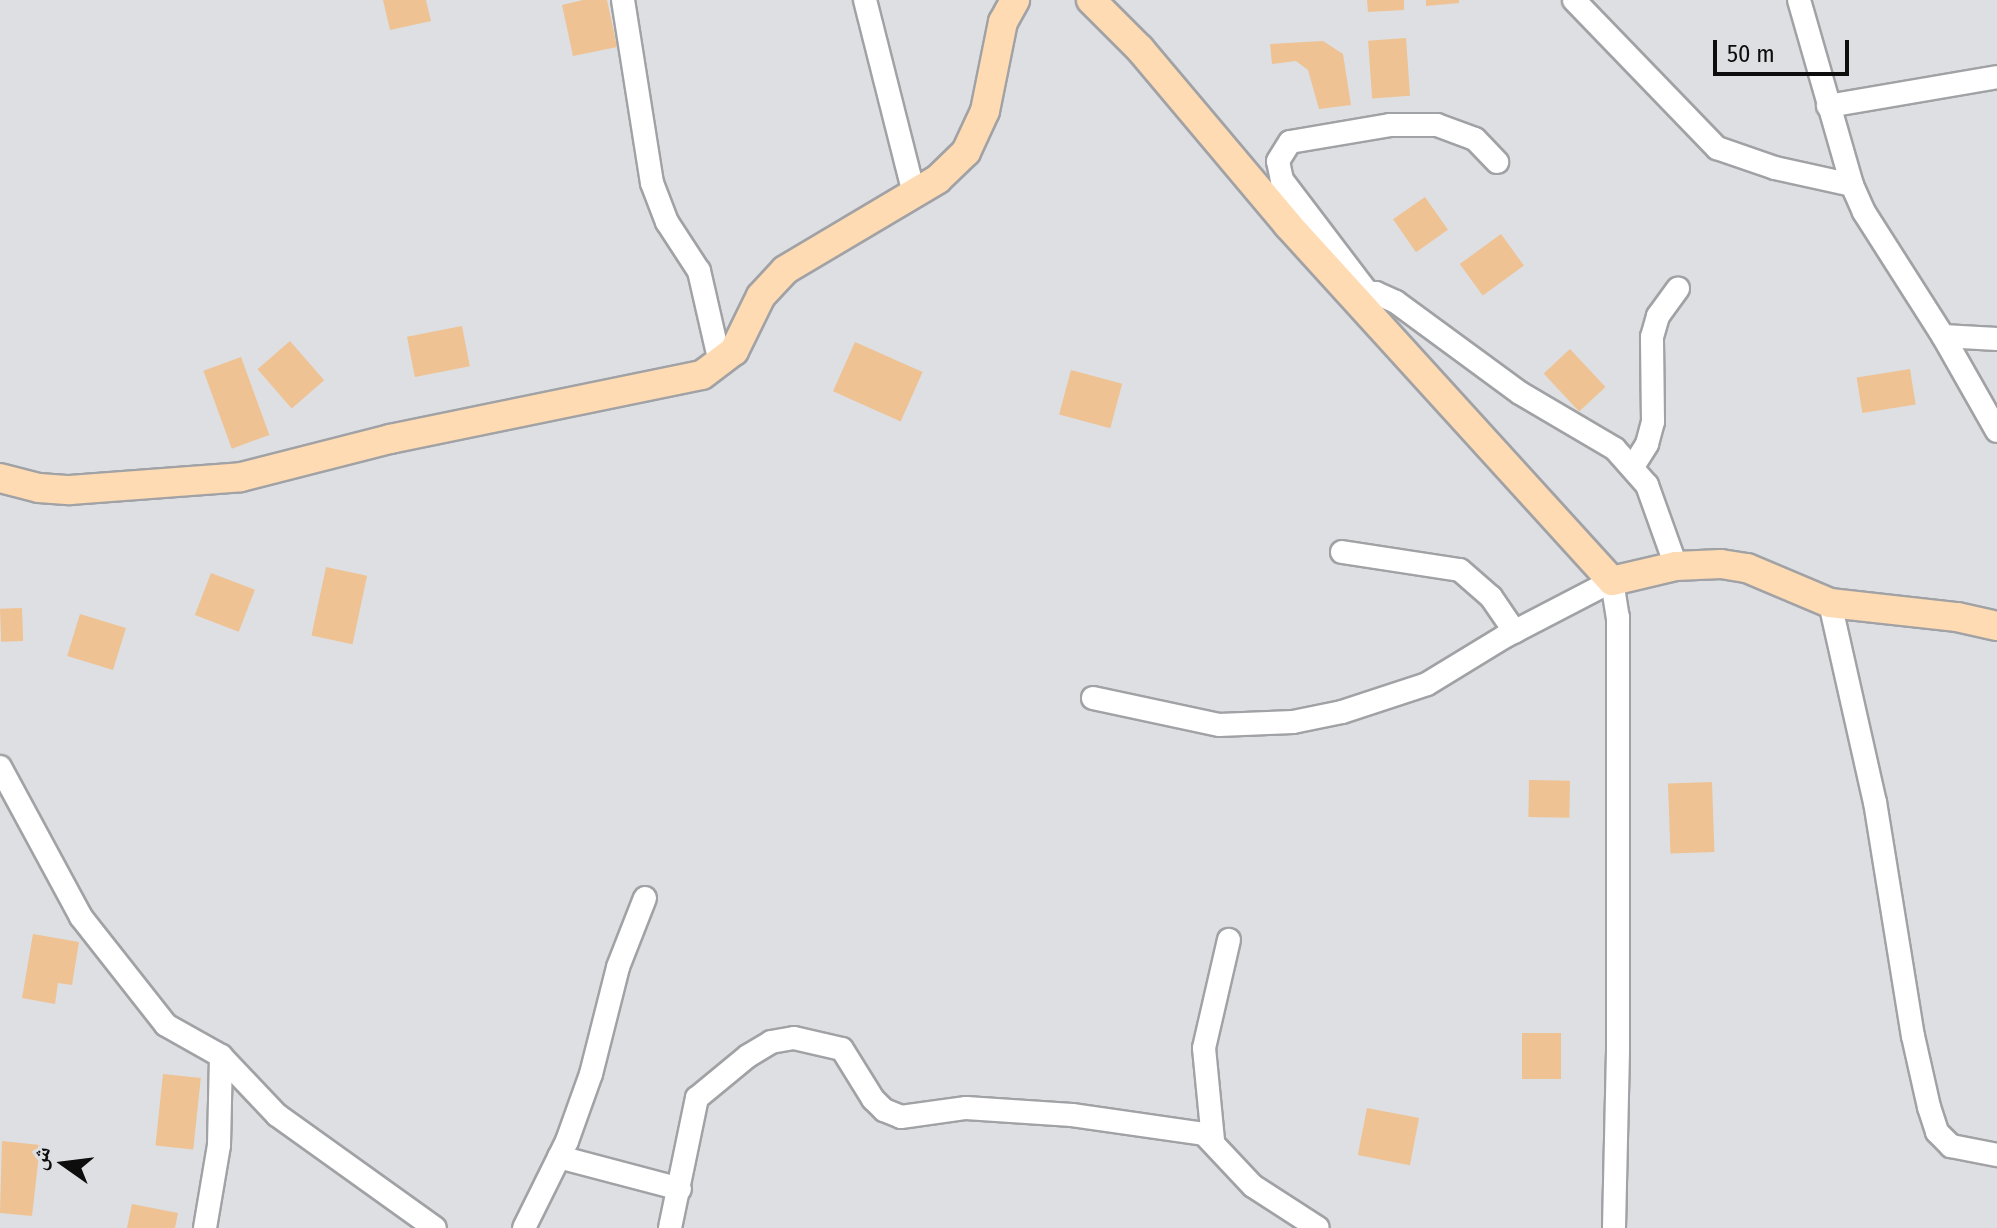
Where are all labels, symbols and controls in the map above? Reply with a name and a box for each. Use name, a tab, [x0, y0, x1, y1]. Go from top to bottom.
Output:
scale bar	[1717, 24, 1853, 74]
text: 50 m	[1727, 40, 1775, 68]
north arrow	[24, 1124, 104, 1204]
text: ش	[24, 1143, 56, 1173]

